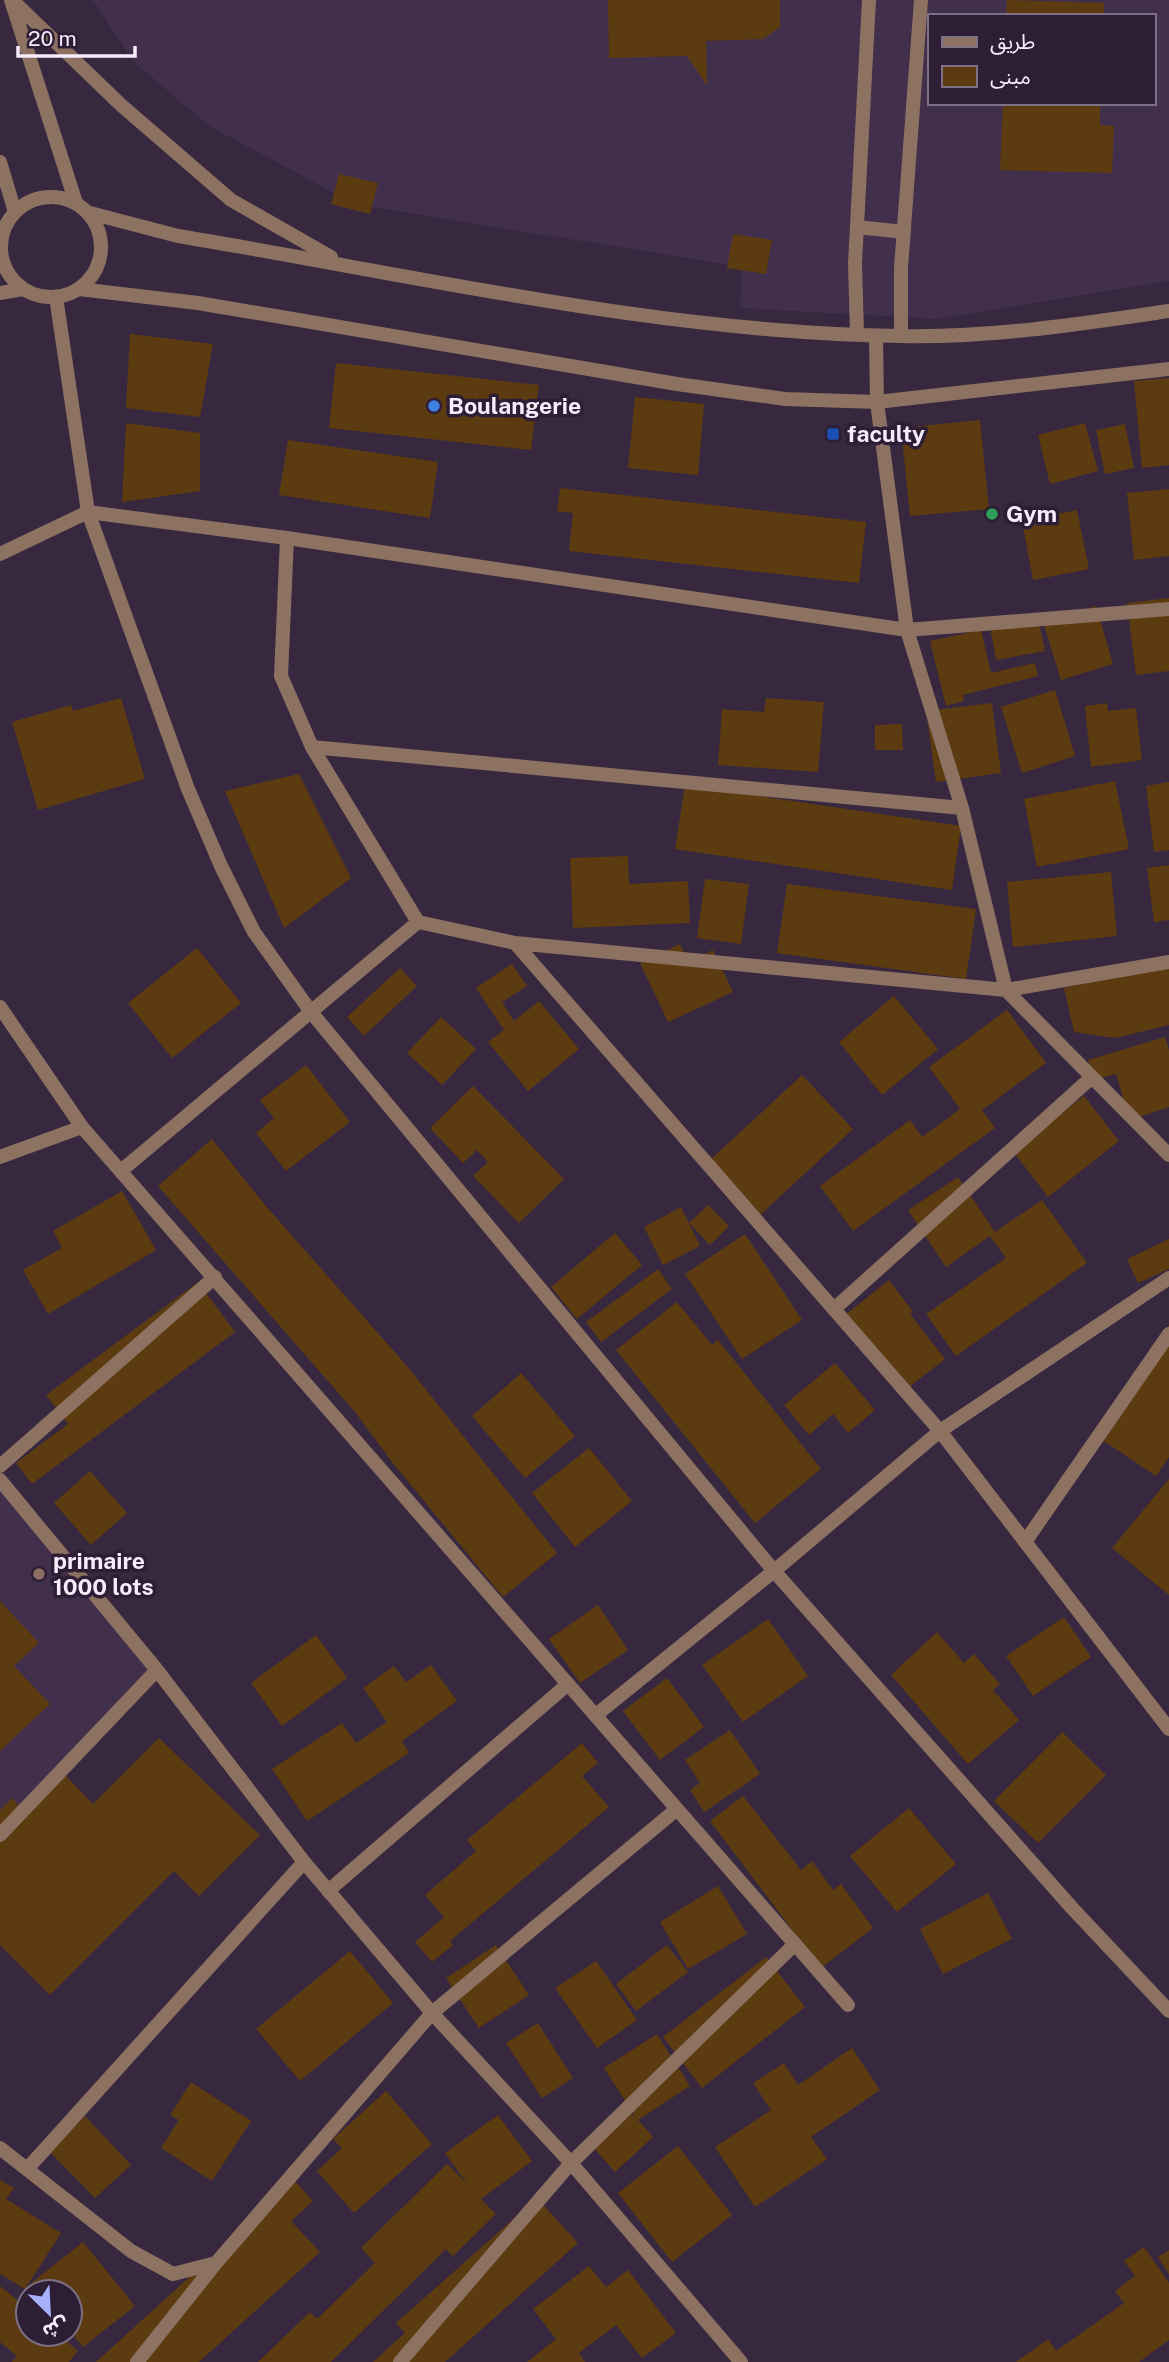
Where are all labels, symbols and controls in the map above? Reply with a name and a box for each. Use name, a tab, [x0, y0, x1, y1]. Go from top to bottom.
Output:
scale bar	[18, 14, 135, 58]
legend	[928, 14, 1155, 105]
text: 20 m	[28, 26, 77, 51]
text: طريق	[990, 29, 1035, 55]
text: مبنى	[990, 64, 1031, 89]
place label: Boulangerie	[448, 392, 581, 419]
marker: Boulangerie	[426, 398, 442, 414]
place label: faculty	[847, 420, 925, 447]
marker: faculty	[825, 426, 841, 442]
place label: Gym	[1006, 500, 1057, 527]
marker: Gym	[984, 506, 1000, 522]
place label: primaire 1000 lots	[53, 1547, 154, 1600]
marker: primaire 1000 lots	[31, 1566, 47, 1582]
north arrow	[14, 2278, 84, 2348]
text: ش	[40, 2313, 72, 2344]

